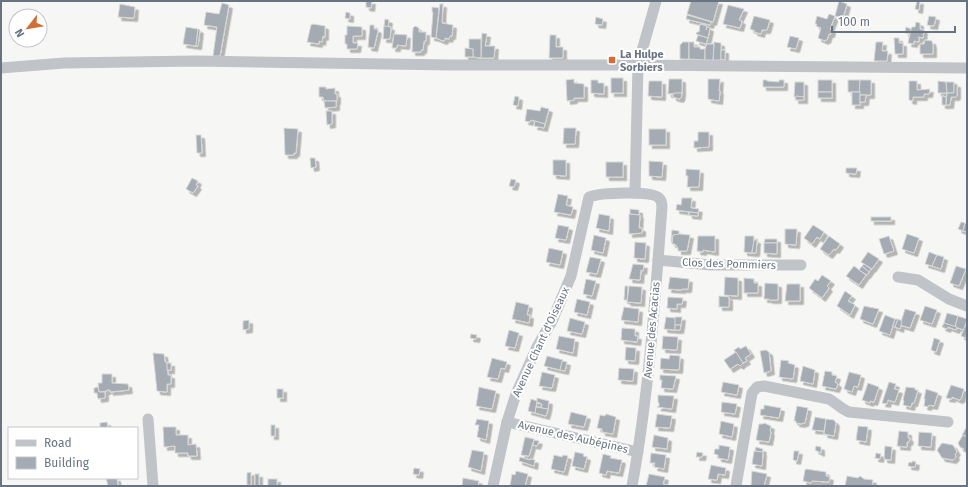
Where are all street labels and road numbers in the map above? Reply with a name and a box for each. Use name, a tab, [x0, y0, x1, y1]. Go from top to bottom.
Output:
street label: Clos des Pommiers	[682, 256, 776, 272]
street label: Avenue des Acacias	[641, 281, 663, 379]
street label: Avenue Chant d'Oiseaux	[510, 284, 572, 399]
street label: Avenue des Aubépines	[517, 418, 629, 456]

